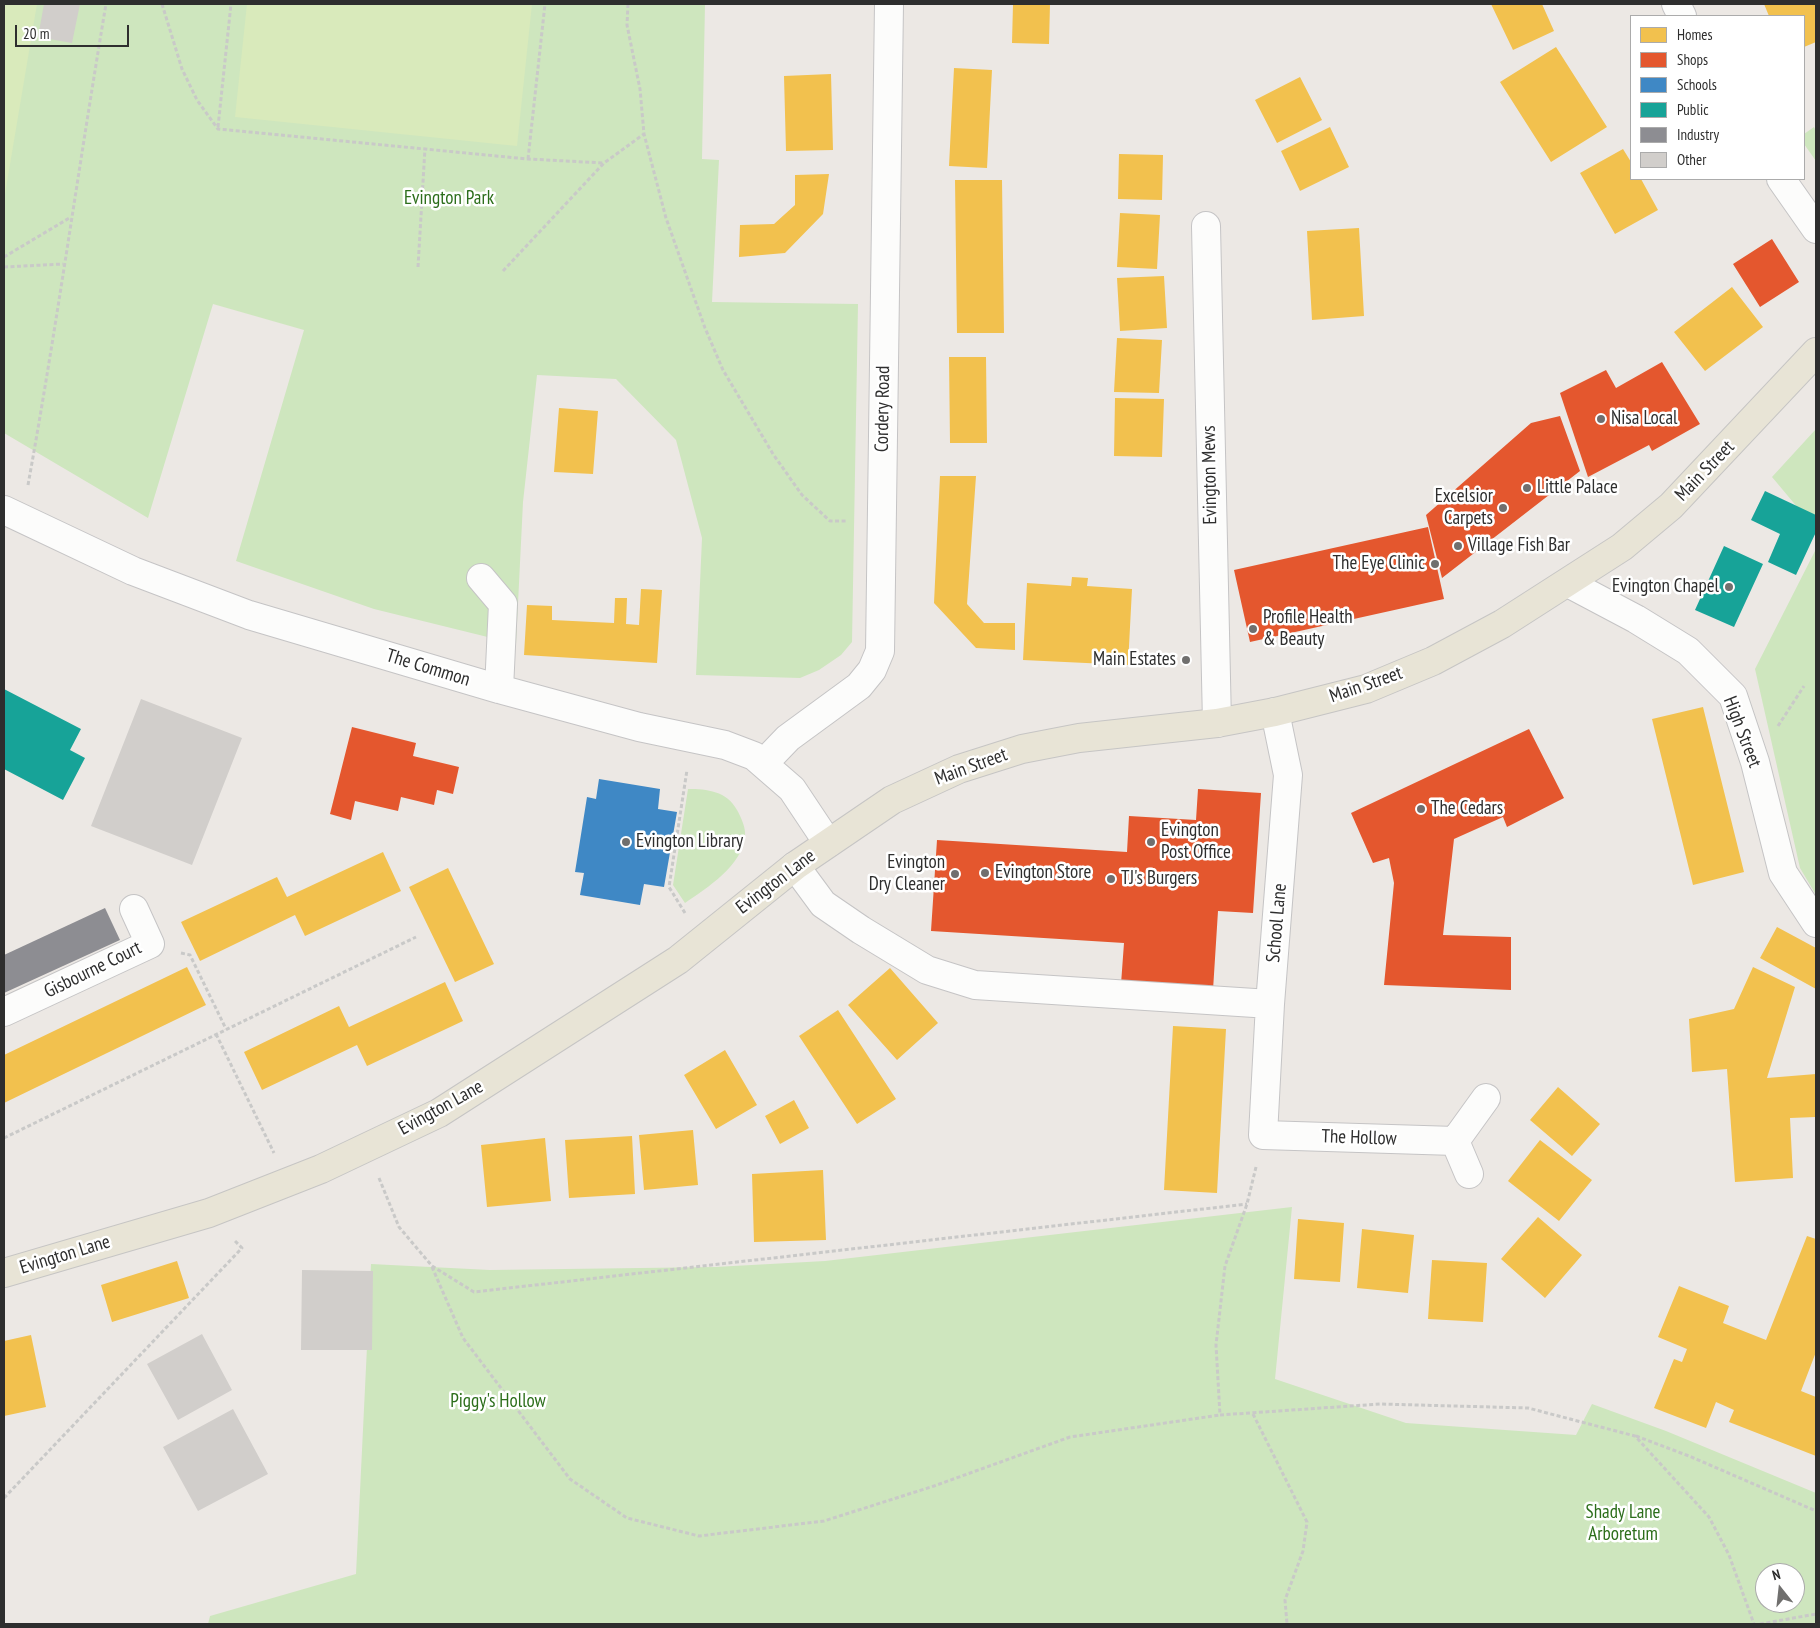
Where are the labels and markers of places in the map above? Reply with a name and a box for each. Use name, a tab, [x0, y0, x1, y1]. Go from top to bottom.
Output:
place label: Nisa Local	[1611, 408, 1677, 430]
marker: Nisa Local	[1595, 413, 1607, 425]
place label: Little Palace	[1537, 477, 1618, 499]
marker: Little Palace	[1521, 482, 1533, 494]
place label: Excelsior Carpets	[1435, 486, 1493, 530]
marker: Excelsior Carpets	[1497, 502, 1509, 514]
place label: Village Fish Bar	[1468, 535, 1570, 557]
marker: Village Fish Bar	[1452, 540, 1464, 552]
place label: The Eye Clinic	[1333, 553, 1425, 575]
marker: The Eye Clinic	[1429, 558, 1441, 570]
place label: Evington Chapel	[1612, 576, 1719, 598]
marker: Evington Chapel	[1723, 581, 1735, 593]
place label: Profile Health & Beauty	[1263, 607, 1353, 651]
marker: Profile Health & Beauty	[1247, 623, 1259, 635]
place label: Main Estates	[1093, 649, 1176, 671]
marker: Main Estates	[1180, 654, 1192, 666]
place label: The Cedars	[1431, 798, 1503, 820]
marker: The Cedars	[1415, 803, 1427, 815]
place label: Evington Post Office	[1161, 820, 1231, 864]
place label: Evington Library	[636, 831, 743, 853]
marker: Evington Library	[620, 836, 632, 848]
marker: Evington Post Office	[1145, 836, 1157, 848]
place label: Evington Dry Cleaner	[869, 852, 945, 896]
place label: Evington Store	[995, 862, 1091, 884]
marker: Evington Store	[979, 867, 991, 879]
marker: Evington Dry Cleaner	[949, 868, 961, 880]
place label: TJ's Burgers	[1121, 868, 1197, 890]
marker: TJ's Burgers	[1105, 873, 1117, 885]

